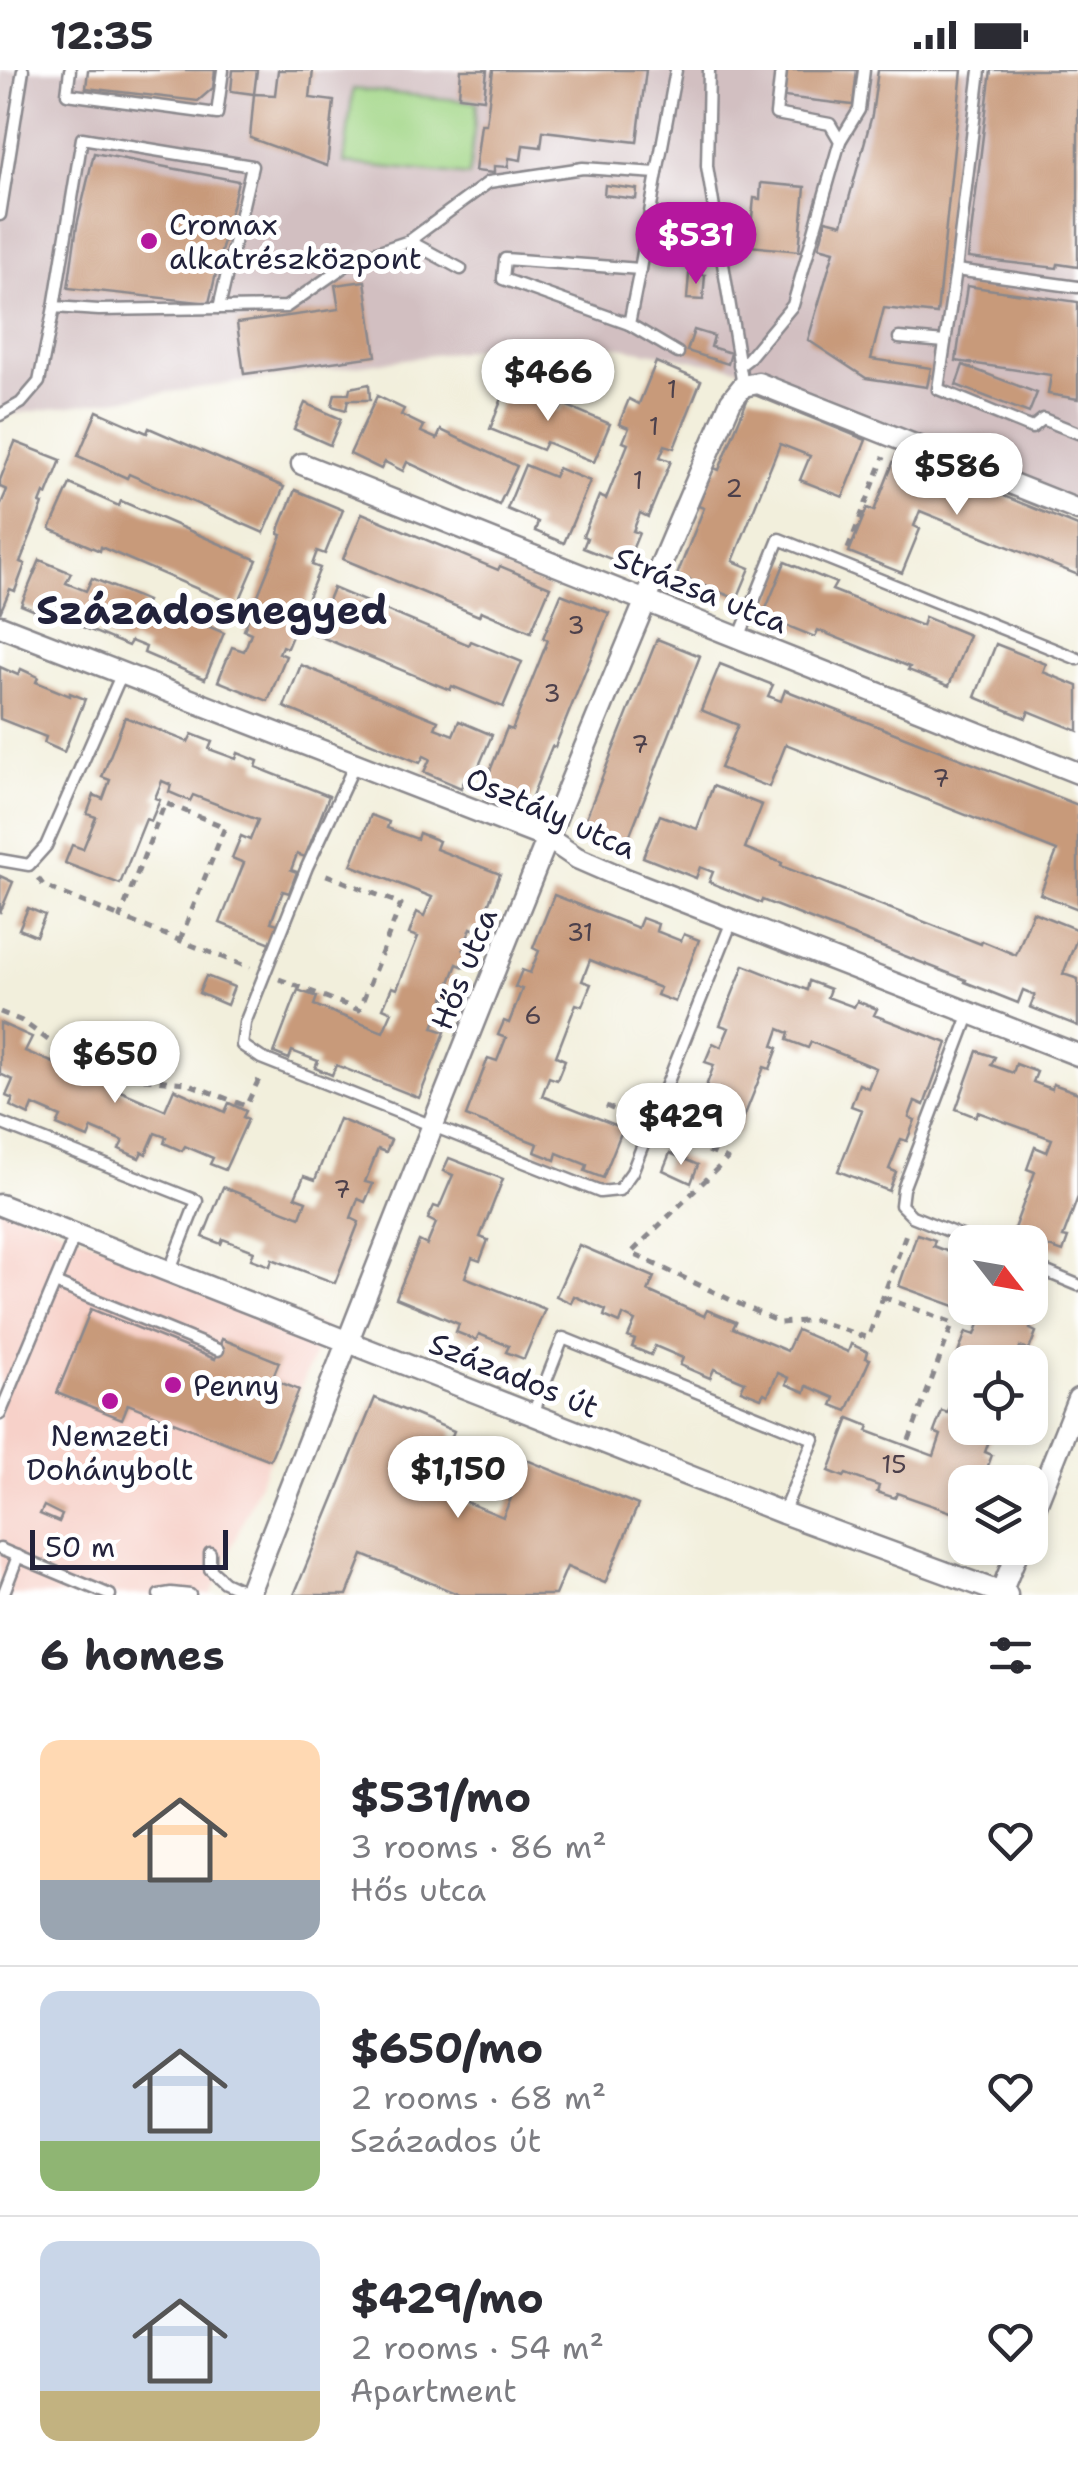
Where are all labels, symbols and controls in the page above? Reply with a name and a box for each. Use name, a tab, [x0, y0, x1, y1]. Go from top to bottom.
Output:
text: 12:35	[50, 10, 153, 61]
pin: $531	[637, 202, 755, 287]
place label: Cromax alkatrészközpont	[169, 204, 422, 279]
text: $531	[657, 213, 735, 256]
marker: Cromax alkatrészközpont	[138, 230, 160, 252]
pin: $466	[489, 339, 607, 424]
text: $466	[503, 350, 593, 393]
house number: 1	[667, 372, 677, 406]
house number: 1	[649, 409, 659, 443]
pin: $586	[898, 433, 1016, 518]
text: $586	[914, 444, 1000, 487]
house number: 1	[633, 463, 643, 497]
house number: 2	[725, 471, 743, 505]
street label: Strázsa utca	[608, 537, 794, 643]
district label: Századosnegyed	[36, 583, 388, 637]
house number: 3	[567, 608, 585, 642]
house number: 3	[543, 676, 561, 710]
house number: 7	[631, 727, 649, 761]
street label: Osztály utca	[459, 757, 643, 869]
house number: 7	[932, 761, 950, 795]
street label: Hős utca	[421, 902, 507, 1036]
house number: 31	[567, 915, 593, 949]
house number: 6	[524, 998, 542, 1032]
pin: $650	[56, 1021, 174, 1106]
text: $650	[72, 1032, 158, 1075]
pin: $429	[622, 1083, 740, 1168]
text: $429	[638, 1094, 724, 1137]
house number: 7	[333, 1172, 351, 1206]
north arrow	[948, 1225, 1048, 1325]
map controls	[948, 1225, 1048, 1565]
street label: Százados út	[423, 1322, 605, 1428]
button: locate	[948, 1345, 1048, 1445]
place label: Penny	[193, 1365, 280, 1406]
marker: Penny	[162, 1374, 184, 1396]
marker: Nemzeti Dohánybolt	[99, 1390, 121, 1412]
place label: Nemzeti Dohánybolt	[26, 1415, 194, 1490]
pin: $1,150	[377, 1436, 539, 1521]
text: $1,150	[410, 1447, 506, 1490]
house number: 15	[881, 1447, 907, 1481]
button: layers	[948, 1465, 1048, 1565]
scale bar	[30, 1525, 228, 1570]
text: 50 m	[45, 1528, 115, 1566]
text: 6 homes	[40, 1627, 225, 1683]
icon: filters	[983, 1628, 1038, 1683]
text: $531/mo	[350, 1769, 531, 1825]
icon: home	[120, 1780, 240, 1900]
icon: heart	[983, 1813, 1038, 1868]
text: 3 rooms · 86 m²	[350, 1825, 607, 1868]
text: Hős utca	[350, 1868, 486, 1911]
text: $650/mo	[350, 2020, 543, 2076]
icon: home	[120, 2031, 240, 2151]
icon: heart	[983, 2064, 1038, 2119]
text: 2 rooms · 68 m²	[350, 2076, 606, 2119]
text: Százados út	[350, 2119, 541, 2162]
text: $429/mo	[350, 2270, 544, 2326]
icon: home	[120, 2281, 240, 2401]
icon: heart	[983, 2314, 1038, 2369]
text: 2 rooms · 54 m²	[350, 2326, 604, 2369]
text: Apartment	[350, 2369, 517, 2412]

